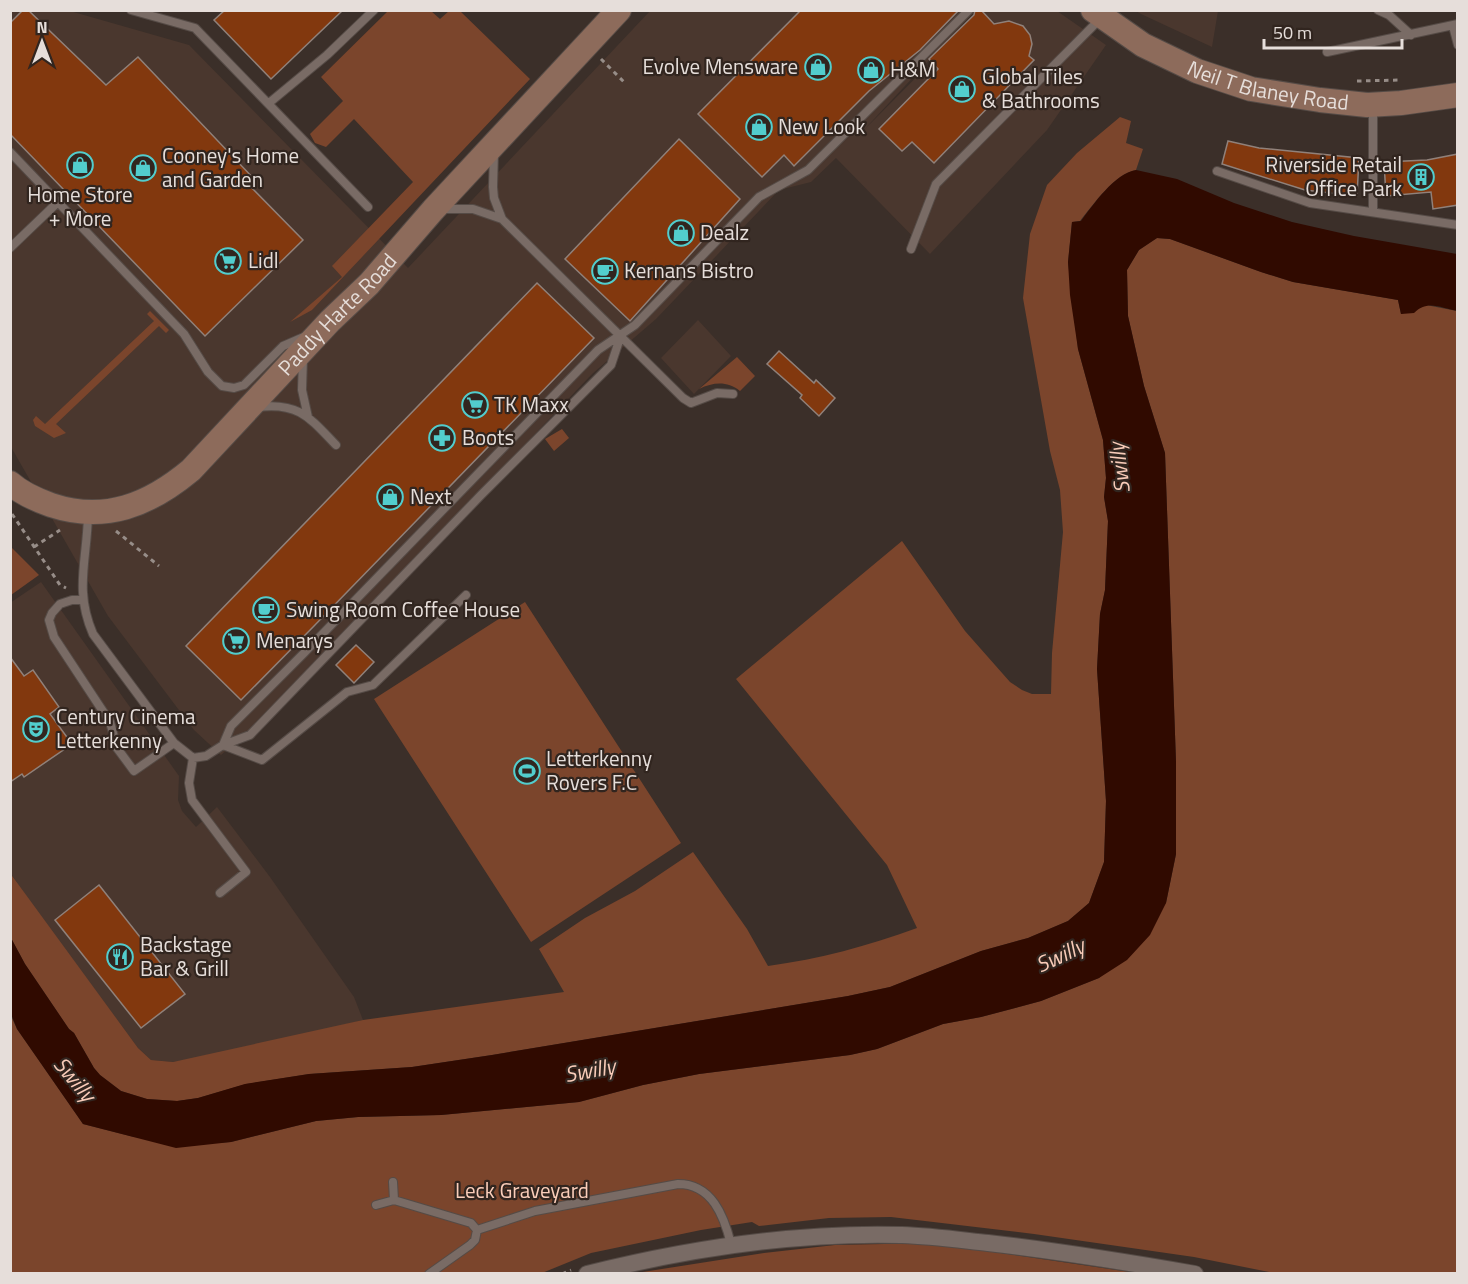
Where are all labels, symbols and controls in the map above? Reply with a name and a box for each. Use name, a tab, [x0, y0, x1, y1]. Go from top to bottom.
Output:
north arrow	[12, 12, 72, 72]
scale bar	[1264, 12, 1402, 50]
text: N	[36, 15, 48, 39]
text: 50 m	[1273, 19, 1312, 46]
place label: Evolve Mensware	[642, 50, 798, 82]
shop icon: Evolve Mensware	[803, 52, 833, 82]
street label: Neil T Blaney Road	[1182, 52, 1350, 118]
place label: H&M	[890, 53, 936, 85]
shop icon: H&M	[856, 55, 886, 85]
place label: Global Tiles & Bathrooms	[982, 60, 1100, 116]
shop icon: Global Tiles & Bathrooms	[947, 74, 977, 104]
place label: New Look	[778, 110, 865, 142]
shop icon: New Look	[744, 112, 774, 142]
place label: Cooney's Home and Garden	[162, 139, 299, 195]
place label: Riverside Retail Office Park	[1265, 148, 1402, 204]
shop icon: Home Store + More	[65, 150, 95, 180]
shop icon: Cooney's Home and Garden	[128, 153, 158, 183]
building icon: Riverside Retail Office Park	[1406, 162, 1436, 192]
place label: Home Store + More	[27, 178, 133, 234]
place label: Dealz	[700, 216, 749, 248]
shop icon: Dealz	[666, 218, 696, 248]
place label: Lidl	[248, 244, 279, 276]
supermarket icon: Lidl	[213, 246, 243, 276]
street label: Paddy Harte Road	[270, 246, 404, 383]
place label: Kernans Bistro	[624, 254, 754, 286]
cafe icon: Kernans Bistro	[590, 256, 620, 286]
place label: TK Maxx	[494, 388, 569, 420]
supermarket icon: TK Maxx	[460, 390, 490, 420]
place label: Boots	[462, 421, 514, 453]
pharmacy icon: Boots	[427, 423, 457, 453]
water label: Swilly	[1099, 438, 1139, 495]
place label: Next	[410, 480, 452, 512]
shop icon: Next	[375, 482, 405, 512]
place label: Swing Room Coffee House	[286, 593, 520, 625]
cafe icon: Swing Room Coffee House	[251, 595, 281, 625]
place label: Menarys	[256, 624, 333, 656]
supermarket icon: Menarys	[221, 626, 251, 656]
place label: Century Cinema Letterkenny	[56, 700, 196, 756]
theatre icon: Century Cinema Letterkenny	[21, 714, 51, 744]
place label: Letterkenny Rovers F.C	[546, 742, 652, 798]
sports icon: Letterkenny Rovers F.C	[512, 756, 542, 786]
place label: Backstage Bar & Grill	[140, 928, 232, 984]
water label: Swilly	[1030, 928, 1093, 981]
restaurant icon: Backstage Bar & Grill	[105, 942, 135, 972]
water label: Swilly	[562, 1048, 621, 1091]
water label: Swilly	[46, 1049, 106, 1112]
park label: Leck Graveyard	[455, 1174, 589, 1206]

